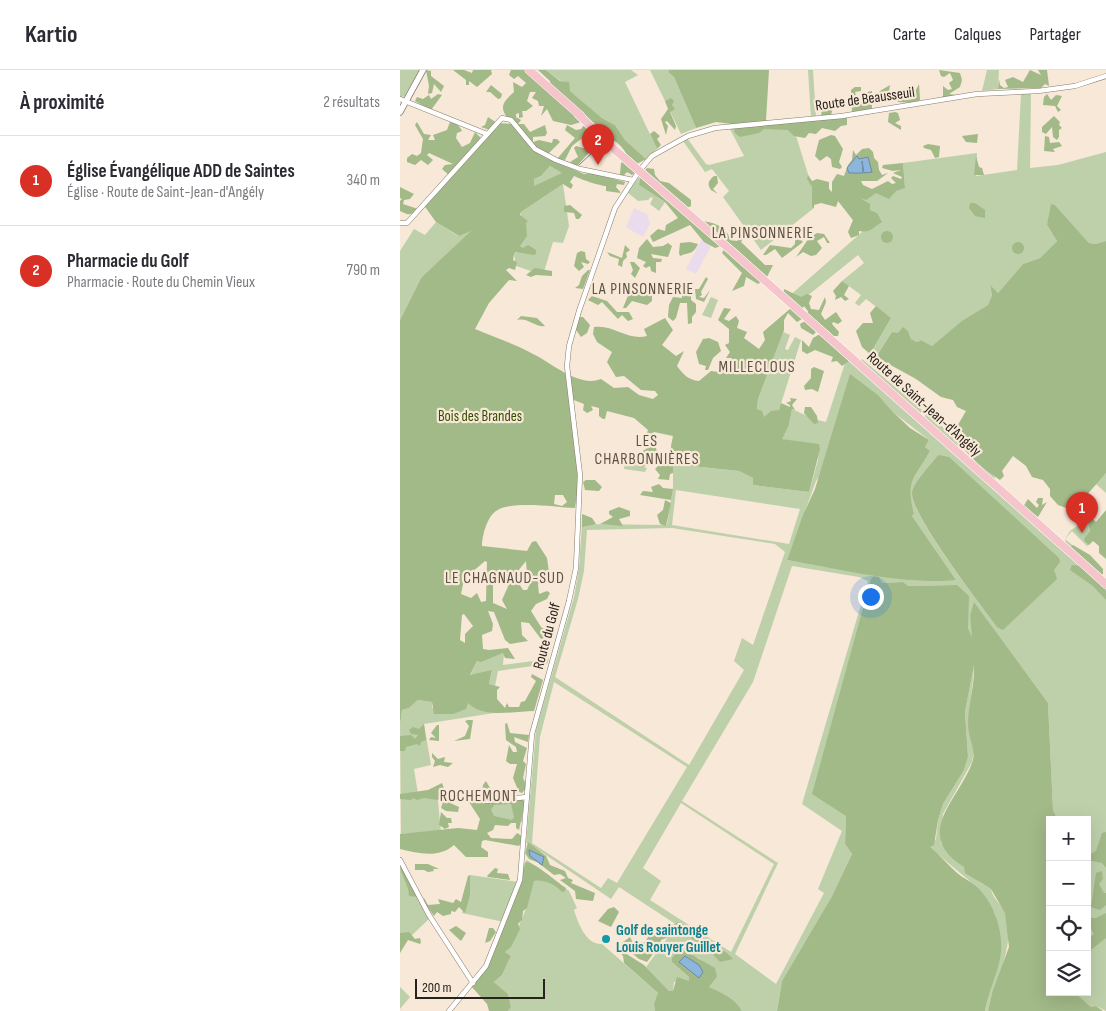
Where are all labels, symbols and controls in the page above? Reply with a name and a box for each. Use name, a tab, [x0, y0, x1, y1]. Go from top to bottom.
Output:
text: Kartio	[25, 20, 77, 49]
text: Carte	[893, 24, 926, 45]
text: Calques	[954, 24, 1001, 45]
text: Partager	[1029, 24, 1081, 45]
street label: Route de Beausseuil	[814, 83, 916, 115]
text: À proximité	[20, 90, 105, 115]
text: 2 résultats	[323, 93, 380, 112]
pin: 2	[582, 124, 614, 165]
text: Église Évangélique ADD de Saintes	[67, 160, 295, 183]
text: 1	[33, 171, 39, 190]
text: 340 m	[347, 171, 380, 190]
text: Église · Route de Saint-Jean-d'Angély	[67, 183, 264, 202]
district label: LA PINSONNERIE	[712, 224, 814, 243]
text: Pharmacie du Golf	[67, 250, 189, 273]
text: 2	[32, 261, 40, 280]
text: 790 m	[347, 261, 380, 280]
text: Pharmacie · Route du Chemin Vieux	[67, 273, 255, 292]
district label: LA PINSONNERIE	[592, 280, 694, 299]
street label: Route de Saint-Jean-d'Angély	[863, 348, 985, 461]
district label: MILLECLOUS	[718, 358, 796, 377]
park label: Bois des Brandes	[438, 407, 522, 426]
district label: LES CHARBONNIÈRES	[594, 432, 700, 469]
pin: 1	[1066, 492, 1098, 533]
district label: LE CHAGNAUD-SUD	[445, 569, 565, 588]
your location	[858, 584, 884, 610]
street label: Route du Golf	[529, 600, 565, 671]
district label: ROCHEMONT	[440, 787, 518, 806]
map controls	[1046, 816, 1091, 996]
button: +	[1046, 816, 1091, 861]
button: −	[1046, 861, 1091, 906]
button: locate	[1046, 906, 1091, 951]
place label: Golf de saintonge Louis Rouyer Guillet	[616, 921, 721, 957]
marker: Golf de saintonge Louis Rouyer Guillet	[600, 933, 612, 945]
button: layers	[1046, 951, 1091, 996]
scale bar	[415, 976, 545, 999]
text: 200 m	[422, 979, 451, 996]

